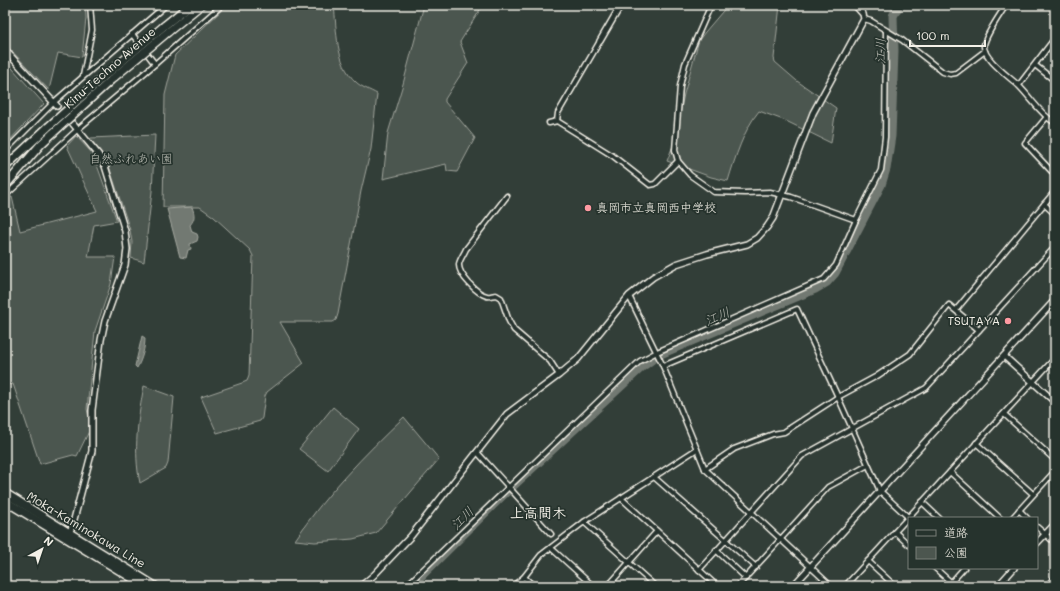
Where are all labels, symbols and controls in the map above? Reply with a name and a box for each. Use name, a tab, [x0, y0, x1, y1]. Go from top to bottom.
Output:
scale bar	[910, 22, 985, 48]
street label: Kinu-Techno Avenue	[60, 23, 158, 111]
text: 100 m	[916, 27, 950, 43]
water label: 江川	[871, 38, 888, 64]
park label: 自然ふれあい園	[89, 150, 173, 166]
place label: 真岡市立真岡西中学校	[596, 199, 716, 215]
marker: 真岡市立真岡西中学校	[583, 203, 593, 213]
water label: 江川	[702, 303, 732, 328]
place label: TSUTAYA	[947, 312, 1000, 328]
marker: TSUTAYA	[1003, 316, 1013, 326]
street label: Moka-Kaminokawa Line	[24, 487, 149, 571]
water label: 江川	[446, 502, 477, 533]
district label: 上高間木	[510, 503, 566, 522]
legend	[908, 517, 1038, 569]
text: 道路	[944, 524, 968, 540]
north arrow	[22, 529, 62, 569]
text: N	[41, 533, 57, 549]
text: 公園	[944, 544, 968, 560]

